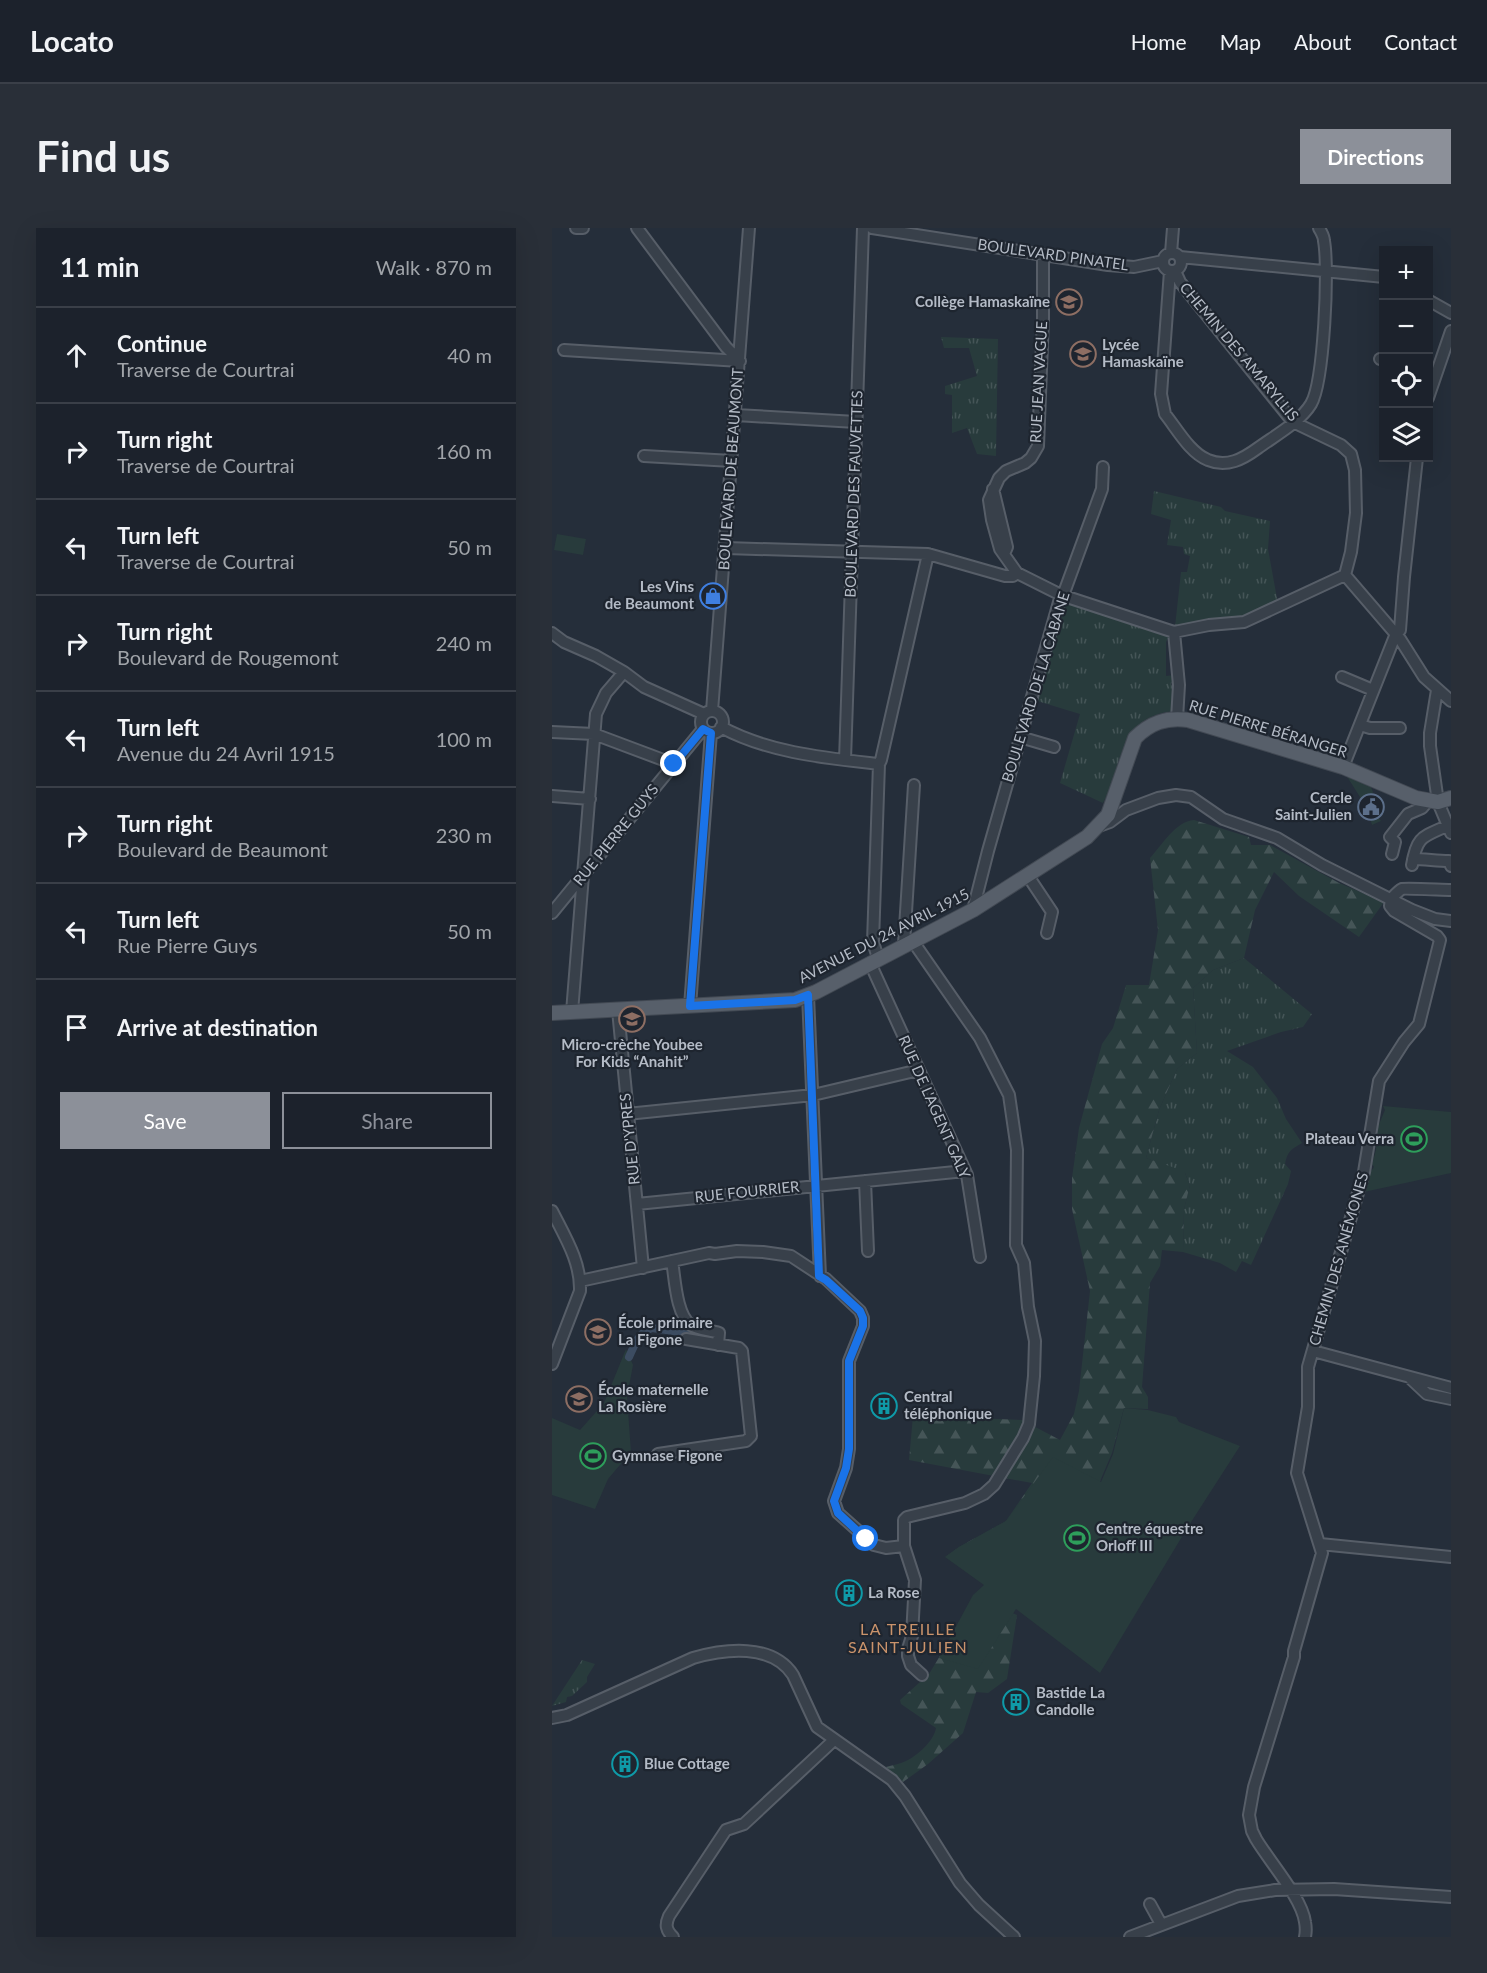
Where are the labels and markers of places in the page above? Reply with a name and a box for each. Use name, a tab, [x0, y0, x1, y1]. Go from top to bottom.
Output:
school or university icon: Collège Hamaskaïne	[1054, 287, 1084, 317]
place label: Collège Hamaskaïne	[915, 292, 1050, 310]
place label: Lycée Hamaskaïne	[1102, 335, 1184, 370]
school or university icon: Lycée Hamaskaïne	[1068, 339, 1098, 369]
place label: Les Vins de Beaumont	[605, 577, 694, 612]
shop icon: Les Vins de Beaumont	[698, 581, 728, 611]
place label: Cercle Saint-Julien	[1275, 788, 1352, 823]
public building icon: Cercle Saint-Julien	[1356, 792, 1386, 822]
school or university icon: Micro-crèche Youbee For Kids “Anahit”	[617, 1004, 647, 1034]
place label: Micro-crèche Youbee For Kids “Anahit”	[561, 1035, 703, 1070]
sports icon: Plateau Verra	[1399, 1124, 1429, 1154]
place label: Plateau Verra	[1305, 1129, 1394, 1147]
place label: École primaire La Figone	[618, 1313, 713, 1348]
school or university icon: École primaire La Figone	[583, 1317, 613, 1347]
place label: École maternelle La Rosière	[598, 1380, 709, 1415]
school or university icon: École maternelle La Rosière	[564, 1384, 594, 1414]
place label: Central téléphonique	[904, 1387, 992, 1422]
building icon: Central téléphonique	[869, 1391, 899, 1421]
sports icon: Gymnase Figone	[578, 1441, 608, 1471]
place label: Gymnase Figone	[612, 1446, 723, 1464]
place label: Centre équestre Orloff III	[1096, 1519, 1203, 1554]
sports icon: Centre équestre Orloff III	[1062, 1523, 1092, 1553]
building icon: La Rose	[834, 1578, 864, 1608]
place label: La Rose	[868, 1583, 919, 1601]
place label: Bastide La Candolle	[1036, 1683, 1105, 1718]
building icon: Bastide La Candolle	[1001, 1687, 1031, 1717]
building icon: Blue Cottage	[610, 1749, 640, 1779]
place label: Blue Cottage	[644, 1754, 730, 1772]

